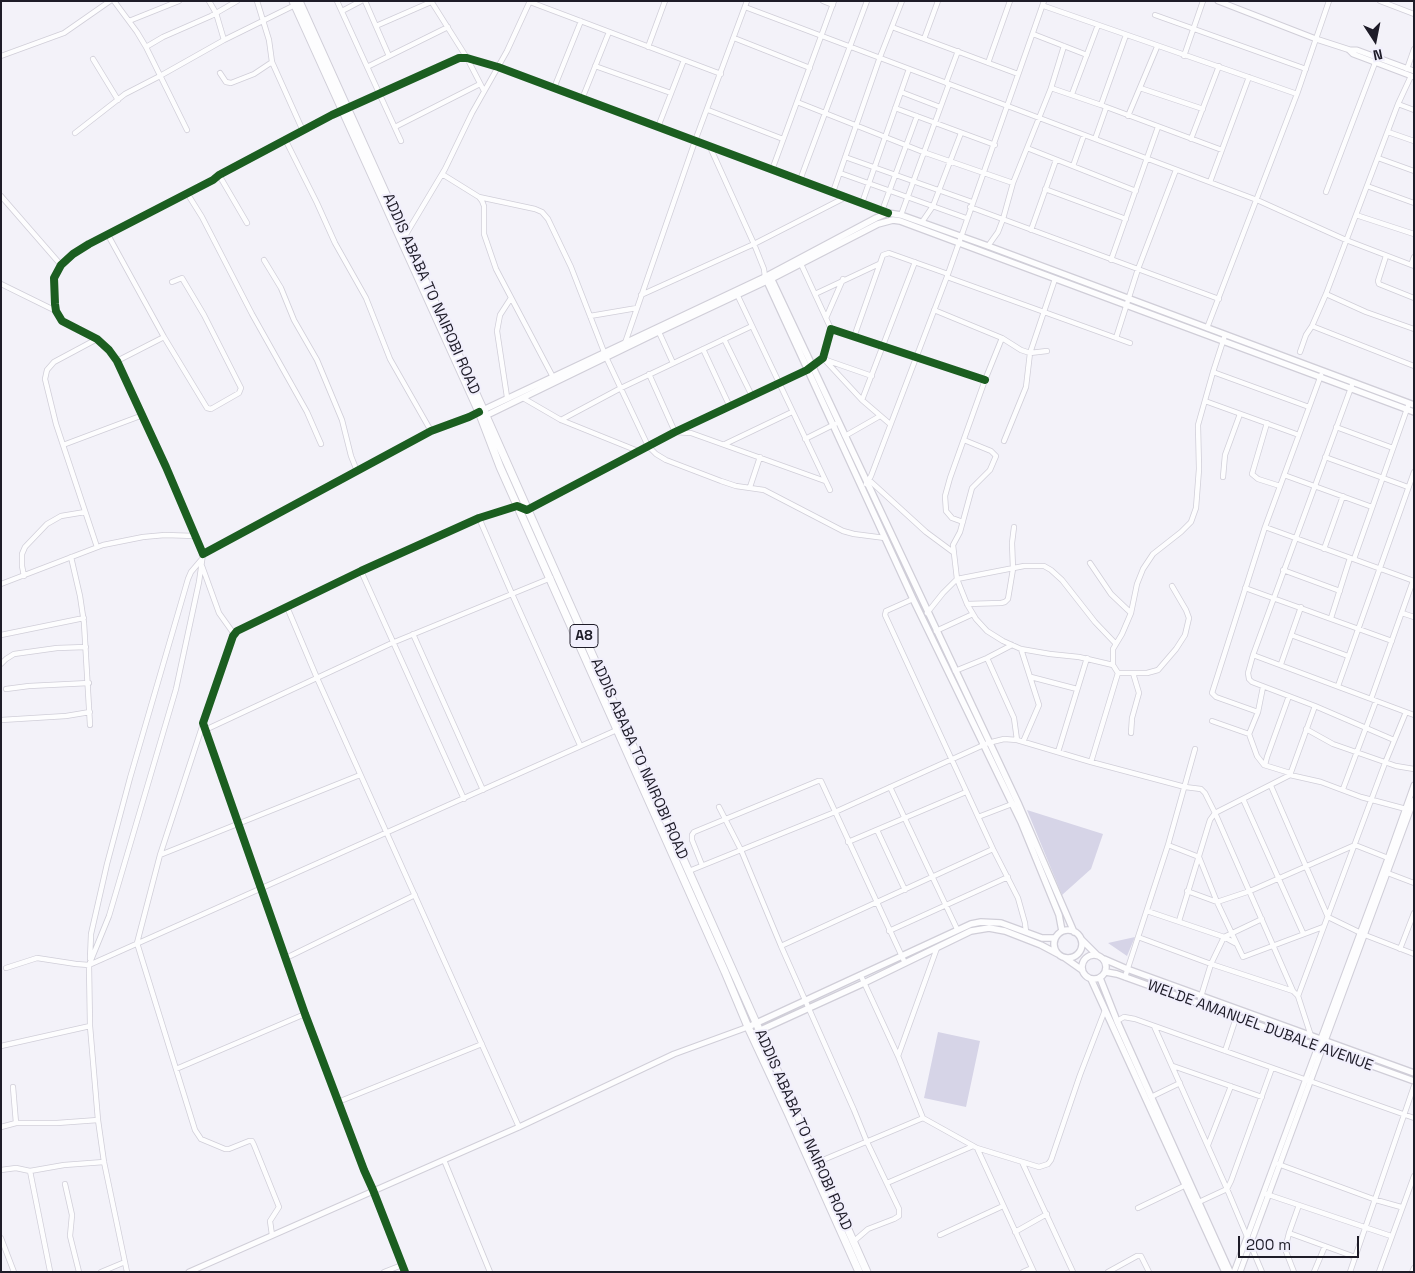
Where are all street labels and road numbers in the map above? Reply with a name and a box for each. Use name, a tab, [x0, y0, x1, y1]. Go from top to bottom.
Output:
street label: ADDIS ABABA TO NAIROBI ROAD	[378, 191, 484, 397]
road number: A8	[570, 624, 598, 648]
street label: ADDIS ABABA TO NAIROBI ROAD	[586, 656, 692, 862]
street label: WELDE AMANUEL DUBALE AVENUE	[1145, 977, 1375, 1075]
street label: ADDIS ABABA TO NAIROBI ROAD	[750, 1027, 856, 1233]

